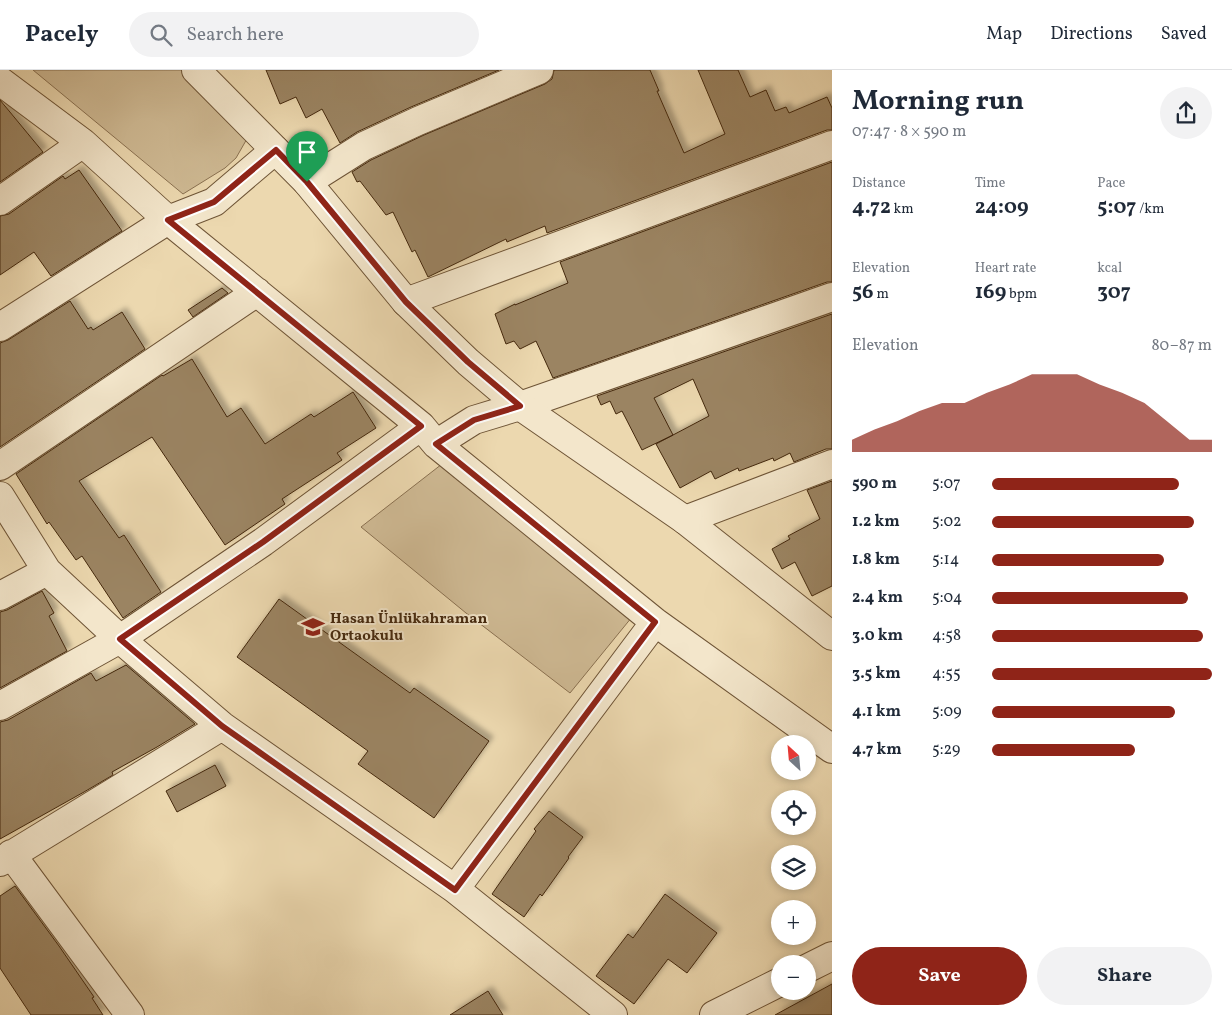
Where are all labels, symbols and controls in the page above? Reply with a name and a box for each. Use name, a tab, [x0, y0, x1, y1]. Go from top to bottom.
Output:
search box	[129, 12, 479, 57]
text: Pacely	[25, 18, 99, 52]
icon: search	[147, 21, 175, 49]
text: Search here	[187, 22, 284, 48]
text: Map	[986, 22, 1022, 47]
text: Directions	[1050, 22, 1133, 47]
text: Saved	[1161, 22, 1207, 47]
text: Morning run	[852, 82, 1024, 121]
button: share	[1160, 87, 1212, 139]
text: 07:47 · 8 × 590 m	[852, 121, 966, 143]
pin	[286, 131, 328, 182]
icon: arrive	[293, 138, 321, 166]
text: Distance	[852, 174, 906, 193]
text: Time	[975, 174, 1005, 193]
text: Pace	[1097, 174, 1125, 193]
text: 4.72	[852, 193, 891, 222]
text: 24:09	[975, 193, 1029, 222]
text: 5:07	[1097, 193, 1136, 222]
text: km	[891, 200, 914, 219]
text: /km	[1136, 200, 1164, 219]
text: Elevation	[852, 259, 910, 278]
text: Heart rate	[975, 259, 1036, 278]
text: kcal	[1097, 259, 1122, 278]
text: 56	[852, 278, 874, 307]
text: 169	[975, 278, 1006, 307]
text: 307	[1097, 278, 1131, 307]
text: m	[874, 285, 889, 304]
text: bpm	[1006, 285, 1037, 304]
text: Elevation	[852, 335, 919, 357]
text: 80–87 m	[1151, 335, 1212, 357]
text: 590 m	[852, 473, 897, 495]
text: 5:07	[932, 473, 961, 495]
text: 1.2 km	[852, 511, 900, 533]
text: 5:02	[932, 511, 962, 533]
text: 1.8 km	[852, 549, 900, 571]
text: 5:14	[932, 549, 959, 571]
text: 2.4 km	[852, 587, 903, 609]
text: 5:04	[932, 587, 962, 609]
place label: Hasan Ünlükahraman Ortaokulu	[330, 609, 487, 647]
school or university icon: Hasan Ünlükahraman Ortaokulu	[300, 614, 326, 640]
text: 3.0 km	[852, 625, 903, 647]
text: 4:58	[932, 625, 961, 647]
text: 3.5 km	[852, 663, 901, 685]
text: 4:55	[932, 663, 961, 685]
text: 4.1 km	[852, 701, 901, 723]
text: 5:09	[932, 701, 962, 723]
north arrow	[771, 735, 816, 780]
map controls	[771, 735, 816, 1000]
text: 4.7 km	[852, 739, 902, 761]
text: 5:29	[932, 739, 960, 761]
button: locate	[771, 790, 816, 835]
button: layers	[771, 845, 816, 890]
button: +	[771, 900, 816, 945]
button: Save	[852, 947, 1027, 1005]
button: Share	[1037, 947, 1212, 1005]
button: −	[771, 955, 816, 1000]

